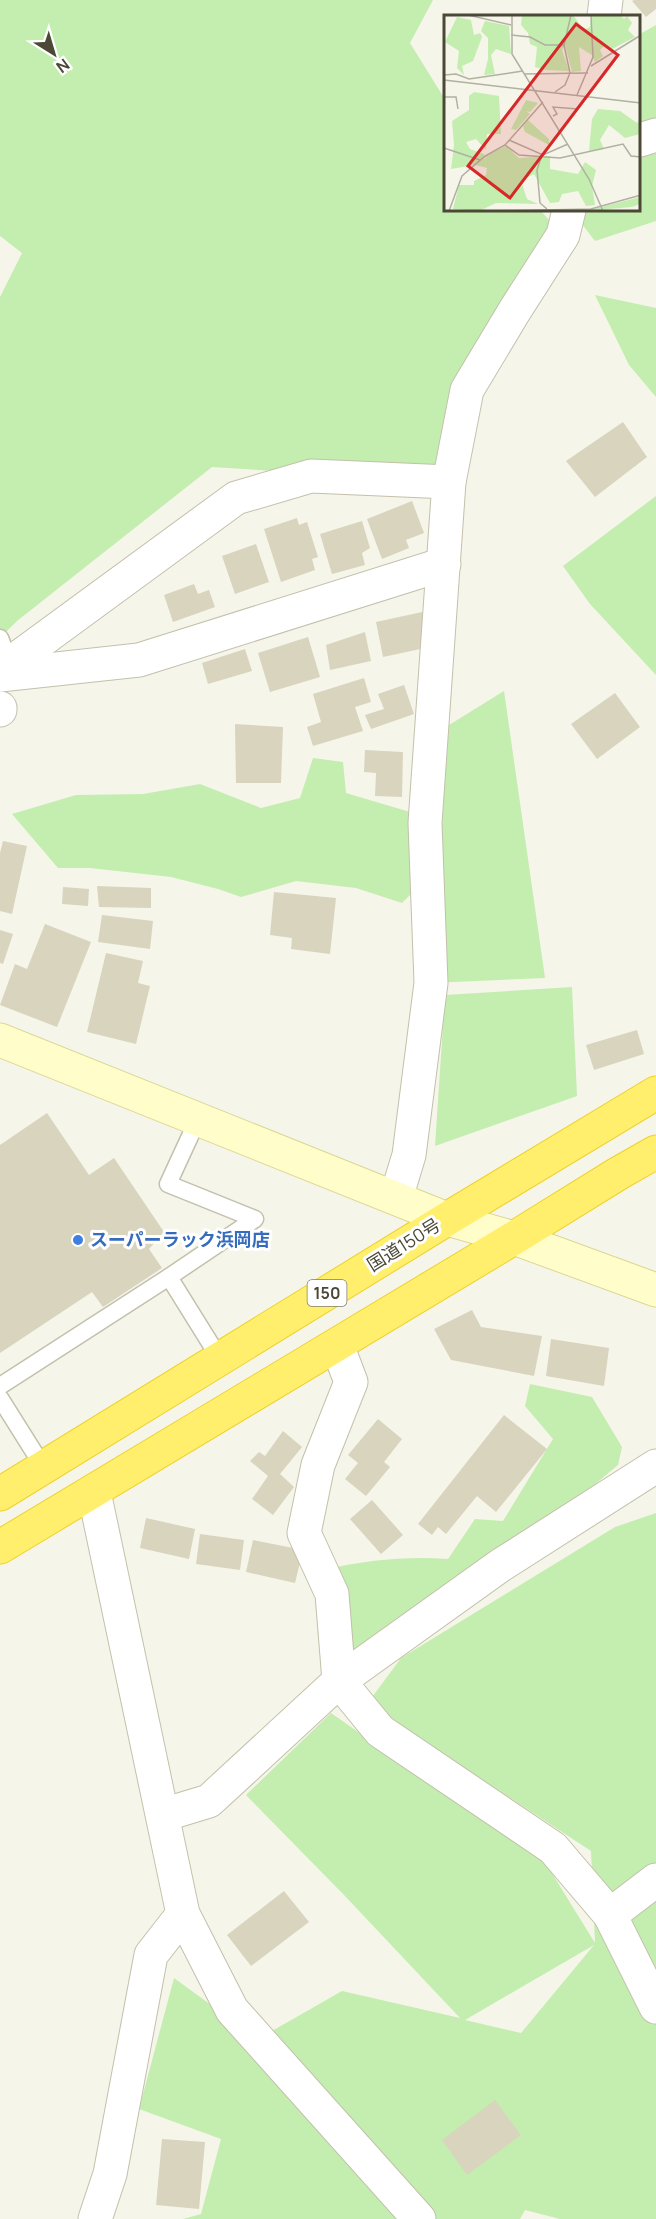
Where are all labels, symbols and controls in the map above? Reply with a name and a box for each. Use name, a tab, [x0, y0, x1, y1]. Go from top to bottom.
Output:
inset map	[444, 15, 641, 212]
north arrow	[24, 24, 84, 84]
text: N	[52, 54, 74, 78]
street label: 国道150号	[362, 1212, 445, 1276]
place label: スーパーラック浜岡店	[90, 1227, 270, 1251]
marker: スーパーラック浜岡店	[71, 1233, 85, 1247]
road number: 150	[308, 1280, 346, 1306]

